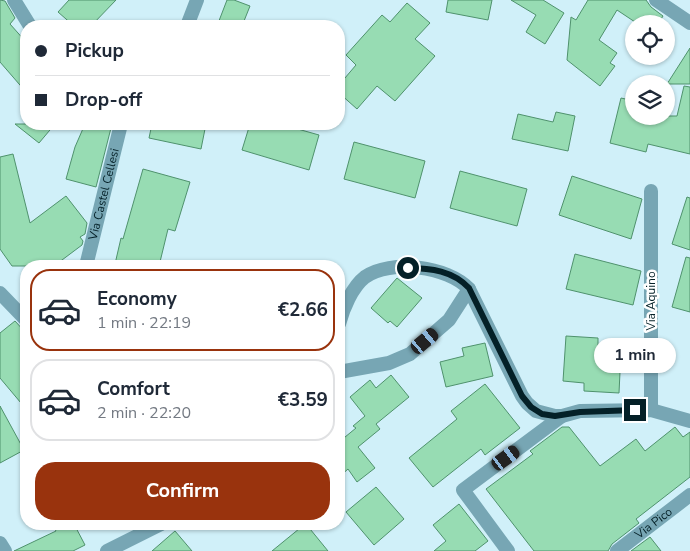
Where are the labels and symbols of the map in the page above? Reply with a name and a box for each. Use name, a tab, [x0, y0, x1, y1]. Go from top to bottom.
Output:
street label: Via Castel Cellesi	[84, 147, 123, 243]
route start	[397, 257, 419, 279]
street label: Via Aquino	[643, 271, 659, 332]
car	[408, 326, 441, 356]
callout: 1 min	[594, 338, 676, 372]
route end	[624, 399, 646, 421]
car	[489, 443, 522, 473]
street label: Via Pico	[631, 503, 676, 543]

